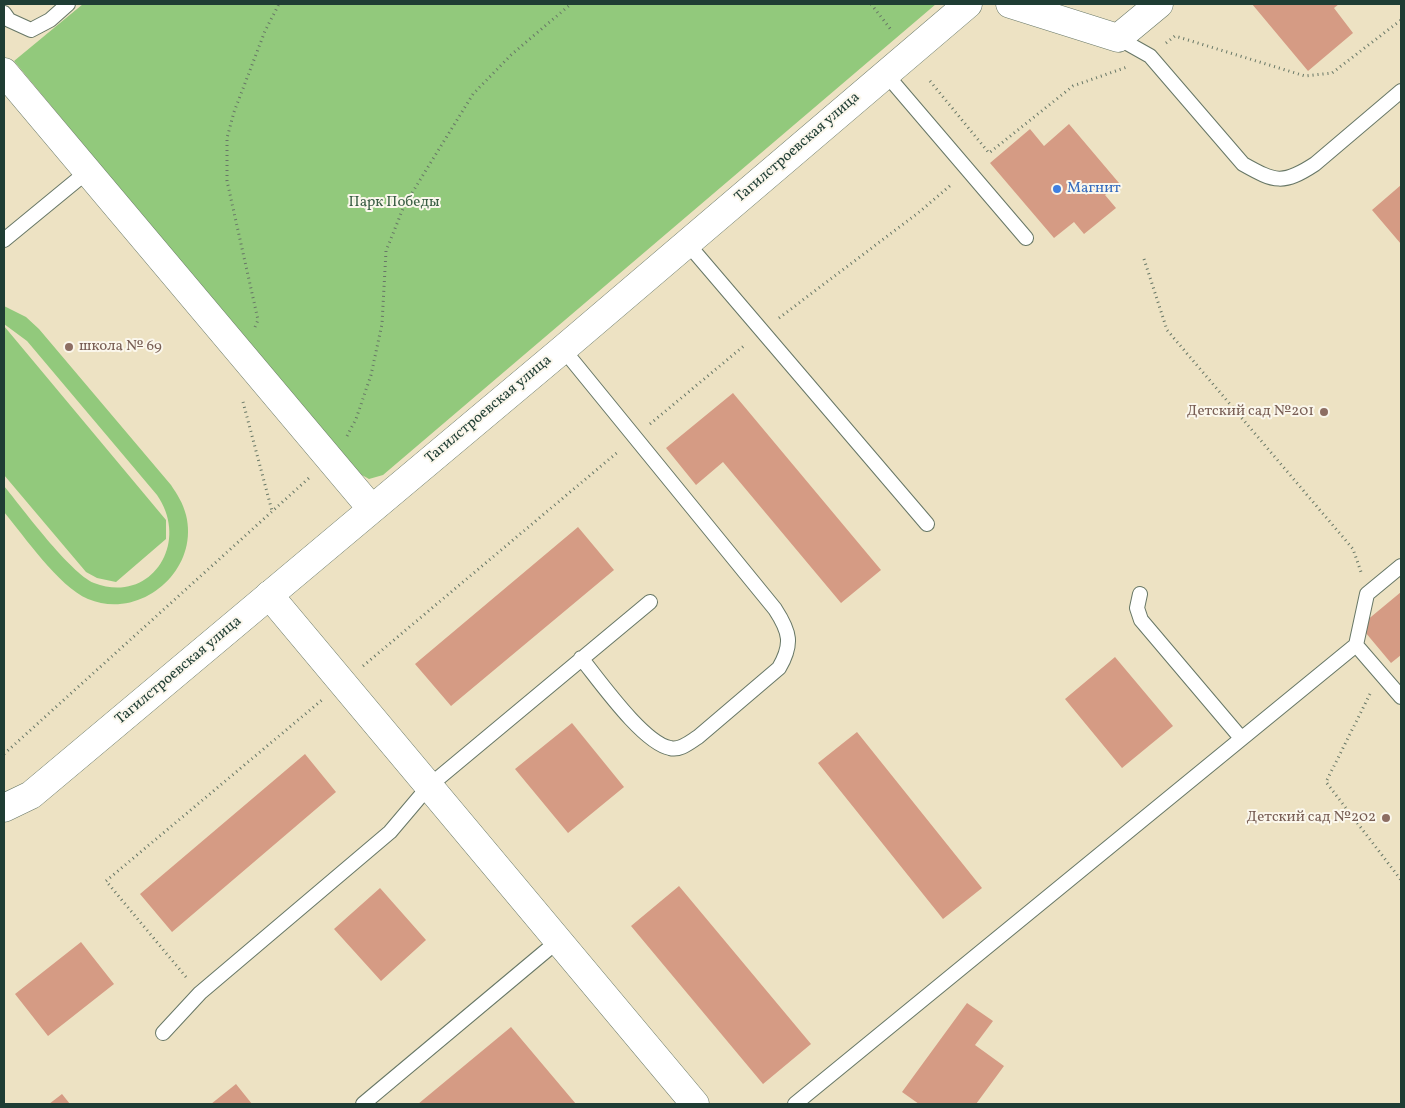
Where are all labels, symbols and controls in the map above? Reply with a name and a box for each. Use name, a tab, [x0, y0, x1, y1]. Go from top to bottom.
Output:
street label: Тагилстроевская улица	[732, 89, 864, 207]
place label: Магнит	[1067, 180, 1121, 198]
marker: Магнит	[1051, 183, 1063, 195]
park label: Парк Победы	[349, 194, 439, 212]
place label: школа № 69	[79, 338, 162, 356]
marker: школа № 69	[63, 341, 75, 353]
street label: Тагилстроевская улица	[422, 352, 556, 468]
place label: Детский сад №201	[1187, 403, 1314, 421]
marker: Детский сад №201	[1318, 406, 1330, 418]
street label: Тагилстроевская улица	[112, 613, 246, 729]
place label: Детский сад №202	[1246, 809, 1376, 827]
marker: Детский сад №202	[1380, 812, 1392, 824]

